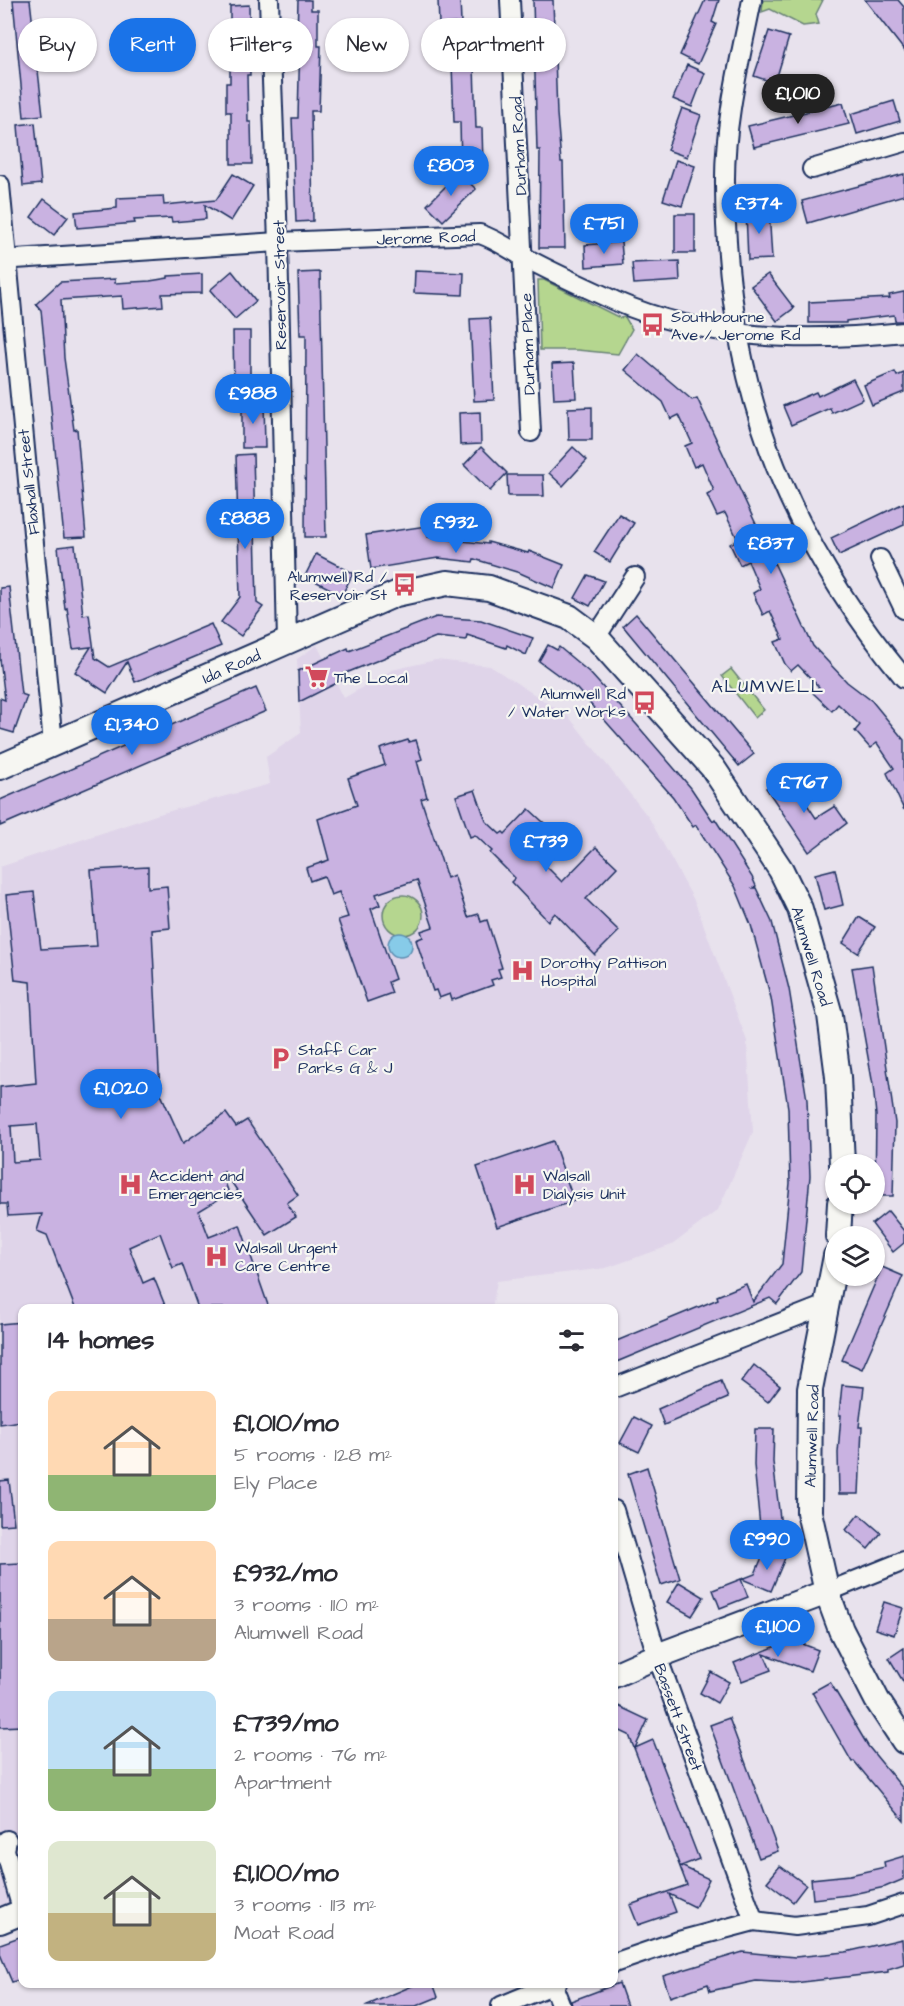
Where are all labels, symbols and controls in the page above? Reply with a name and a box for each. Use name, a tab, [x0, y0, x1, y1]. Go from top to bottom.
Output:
chip: Buy	[18, 18, 97, 72]
chip: Rent	[109, 18, 196, 72]
chip: Filters	[208, 18, 313, 72]
chip: New	[325, 18, 409, 72]
chip: Apartment	[421, 18, 566, 72]
pin: £1,010	[749, 74, 847, 125]
text: £1,010	[776, 79, 820, 107]
street label: Durham Road	[505, 96, 533, 196]
pin: £803	[415, 146, 487, 197]
text: £803	[428, 151, 474, 179]
pin: £374	[723, 184, 795, 235]
text: £374	[736, 189, 782, 217]
pin: £751	[568, 204, 640, 255]
text: £751	[584, 209, 624, 237]
street label: Reservoir Street	[268, 219, 292, 350]
street label: Jerome Road	[376, 225, 476, 251]
street label: Durham Place	[515, 292, 541, 395]
place label: Southbourne Ave / Jerome Rd	[671, 306, 800, 346]
bus stop icon: Southbourne Ave / Jerome Rd	[640, 312, 666, 338]
pin: £988	[217, 374, 289, 425]
text: £988	[229, 379, 277, 407]
street label: Flaxhall Street	[12, 427, 45, 536]
pin: £888	[209, 499, 281, 550]
pin: £932	[420, 503, 492, 554]
text: £888	[220, 504, 270, 532]
text: £932	[434, 508, 478, 536]
pin: £837	[735, 524, 807, 575]
text: £837	[748, 529, 794, 557]
place label: Alumwell Rd / Reservoir St	[287, 566, 388, 606]
bus stop icon: Alumwell Rd / Reservoir St	[392, 572, 418, 598]
street label: Ida Road	[199, 644, 264, 690]
supermarket icon: The Local	[303, 664, 329, 690]
place label: The Local	[334, 667, 408, 689]
district label: ALUMWELL	[711, 674, 825, 699]
place label: Alumwell Rd / Water Works	[508, 683, 626, 723]
bus stop icon: Alumwell Rd / Water Works	[631, 689, 657, 715]
pin: £1,340	[83, 705, 181, 756]
text: £1,340	[105, 710, 159, 738]
pin: £767	[768, 763, 840, 814]
text: £767	[780, 768, 828, 796]
pin: £739	[510, 822, 582, 873]
text: £739	[524, 827, 568, 855]
street label: Alumwell Road	[785, 904, 837, 1009]
place label: Dorothy Pattison Hospital	[541, 952, 667, 992]
hospital icon: Dorothy Pattison Hospital	[510, 958, 536, 984]
place label: Staff Car Parks G & J	[298, 1039, 393, 1079]
parking icon: Staff Car Parks G & J	[267, 1045, 293, 1071]
pin: £1,020	[72, 1069, 170, 1120]
text: £1,020	[94, 1074, 148, 1102]
map controls	[825, 1154, 885, 1286]
button: locate	[825, 1154, 885, 1214]
place label: Accident and Emergencies	[149, 1165, 244, 1206]
place label: Walsall Dialysis Unit	[543, 1165, 627, 1206]
hospital icon: Accident and Emergencies	[118, 1171, 144, 1197]
hospital icon: Walsall Dialysis Unit	[512, 1171, 538, 1197]
button: layers	[825, 1226, 885, 1286]
place label: Walsall Urgent Care Centre	[235, 1237, 338, 1277]
hospital icon: Walsall Urgent Care Centre	[204, 1243, 230, 1269]
text: 14 homes	[48, 1322, 154, 1358]
icon: filters	[555, 1324, 588, 1357]
street label: Alumwell Road	[799, 1384, 825, 1488]
text: £1,010/mo	[234, 1405, 339, 1441]
icon: home	[96, 1415, 168, 1487]
text: 5 rooms · 128 m²	[234, 1441, 392, 1469]
text: Ely Place	[234, 1469, 318, 1497]
pin: £990	[731, 1520, 803, 1571]
text: £990	[744, 1525, 790, 1553]
text: £932/mo	[234, 1555, 338, 1591]
icon: home	[96, 1565, 168, 1637]
text: 3 rooms · 110 m²	[234, 1591, 379, 1619]
pin: £1,100	[729, 1607, 827, 1658]
text: £1,100	[756, 1612, 800, 1640]
text: Alumwell Road	[234, 1619, 363, 1647]
street label: Bassett Street	[648, 1661, 708, 1775]
text: £739/mo	[234, 1705, 339, 1741]
icon: home	[96, 1715, 168, 1787]
text: 2 rooms · 76 m²	[234, 1741, 387, 1769]
text: Apartment	[234, 1769, 332, 1797]
text: £1,100/mo	[234, 1855, 339, 1891]
icon: home	[96, 1865, 168, 1937]
text: 3 rooms · 113 m²	[234, 1891, 377, 1919]
text: Moat Road	[234, 1919, 334, 1947]

